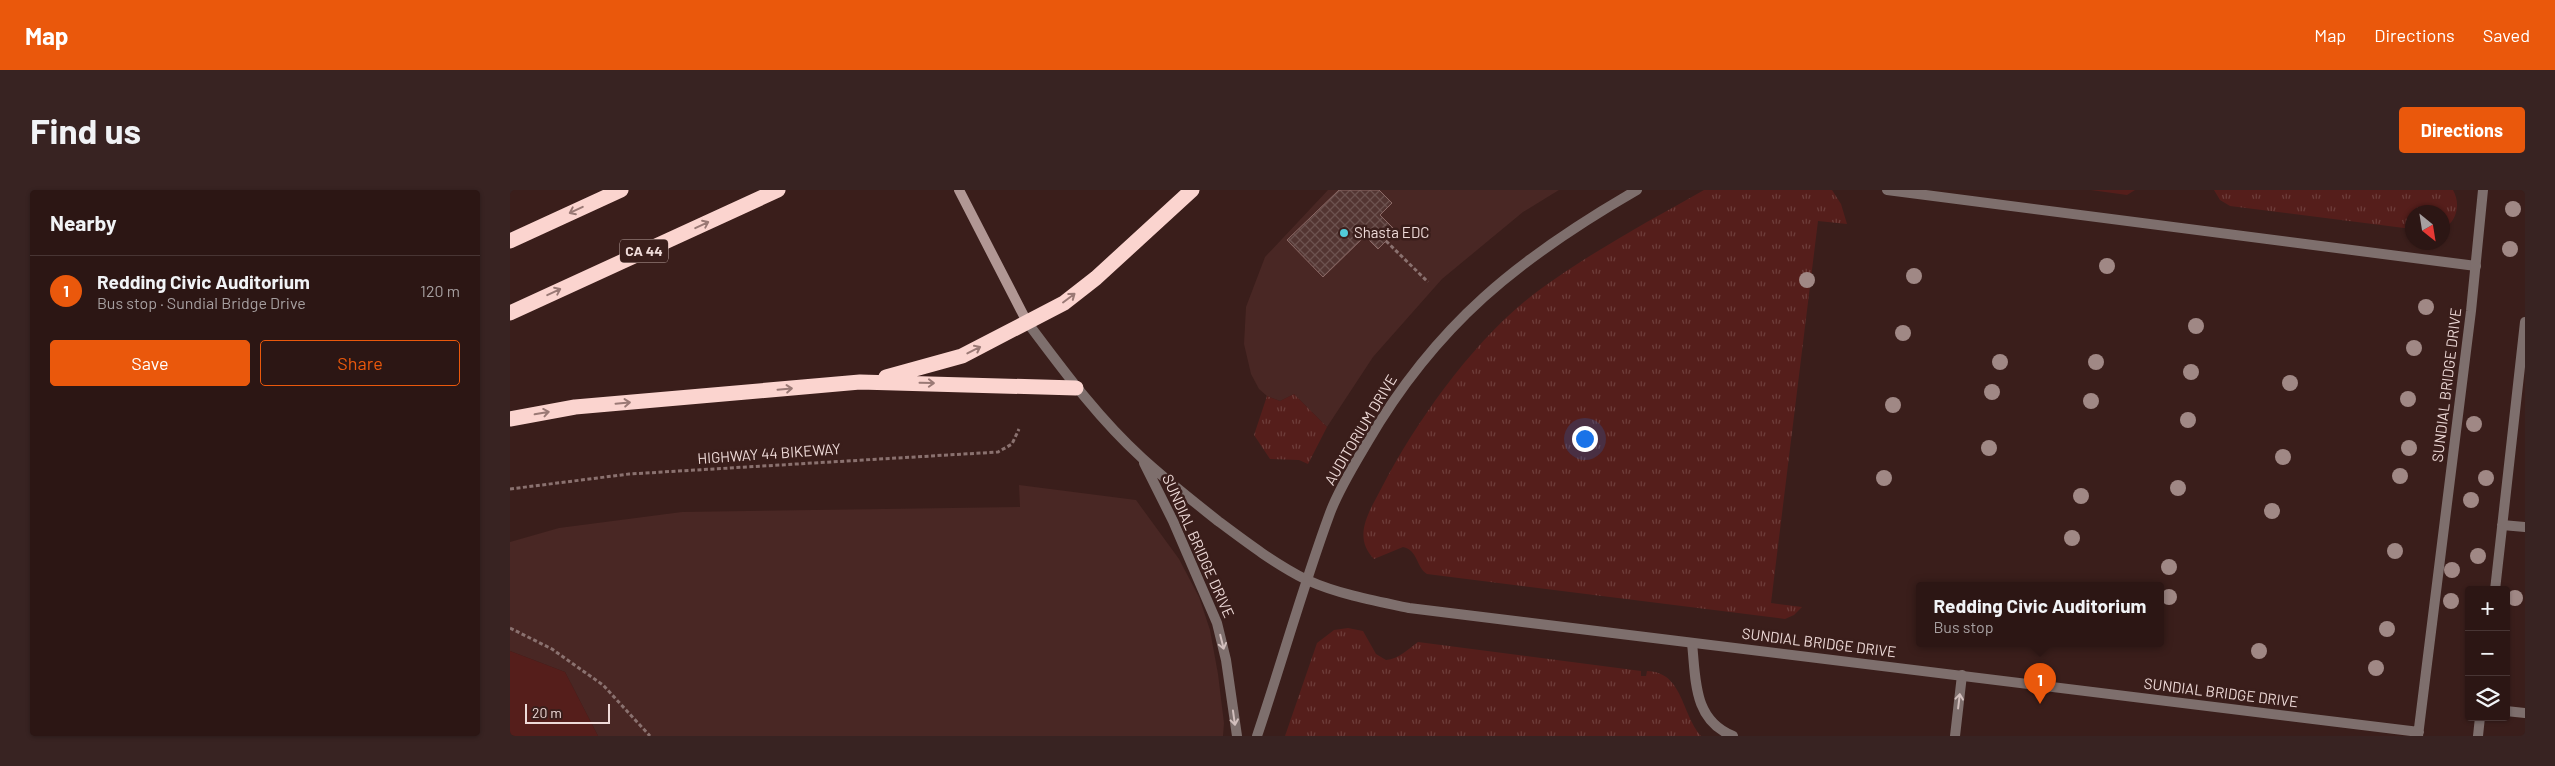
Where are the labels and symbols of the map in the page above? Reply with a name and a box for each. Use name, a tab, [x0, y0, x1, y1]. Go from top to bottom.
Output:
north arrow	[2405, 205, 2450, 250]
one-way arrow	[569, 206, 584, 216]
one-way arrow	[694, 219, 709, 229]
place label: Shasta EDC	[1354, 223, 1429, 241]
marker: Shasta EDC	[1338, 227, 1350, 239]
road number: CA 44	[620, 239, 668, 262]
one-way arrow	[546, 287, 561, 297]
one-way arrow	[1062, 293, 1075, 304]
street label: SUNDIAL BRIDGE DRIVE	[2428, 307, 2464, 463]
one-way arrow	[967, 345, 982, 355]
street label: AUDITORIUM DRIVE	[1320, 371, 1400, 488]
one-way arrow	[918, 378, 934, 388]
one-way arrow	[777, 384, 793, 393]
one-way arrow	[615, 398, 631, 408]
one-way arrow	[534, 407, 550, 417]
your location	[1572, 426, 1598, 452]
street label: HIGHWAY 44 BIKEWAY	[697, 439, 841, 467]
street label: SUNDIAL BRIDGE DRIVE	[1159, 471, 1239, 620]
street label: SUNDIAL BRIDGE DRIVE	[1741, 624, 1897, 660]
one-way arrow	[1218, 633, 1227, 649]
pin: 1	[2024, 663, 2056, 704]
street label: SUNDIAL BRIDGE DRIVE	[2143, 674, 2299, 710]
one-way arrow	[1954, 694, 1964, 710]
scale bar	[525, 701, 610, 724]
one-way arrow	[1230, 709, 1240, 725]

